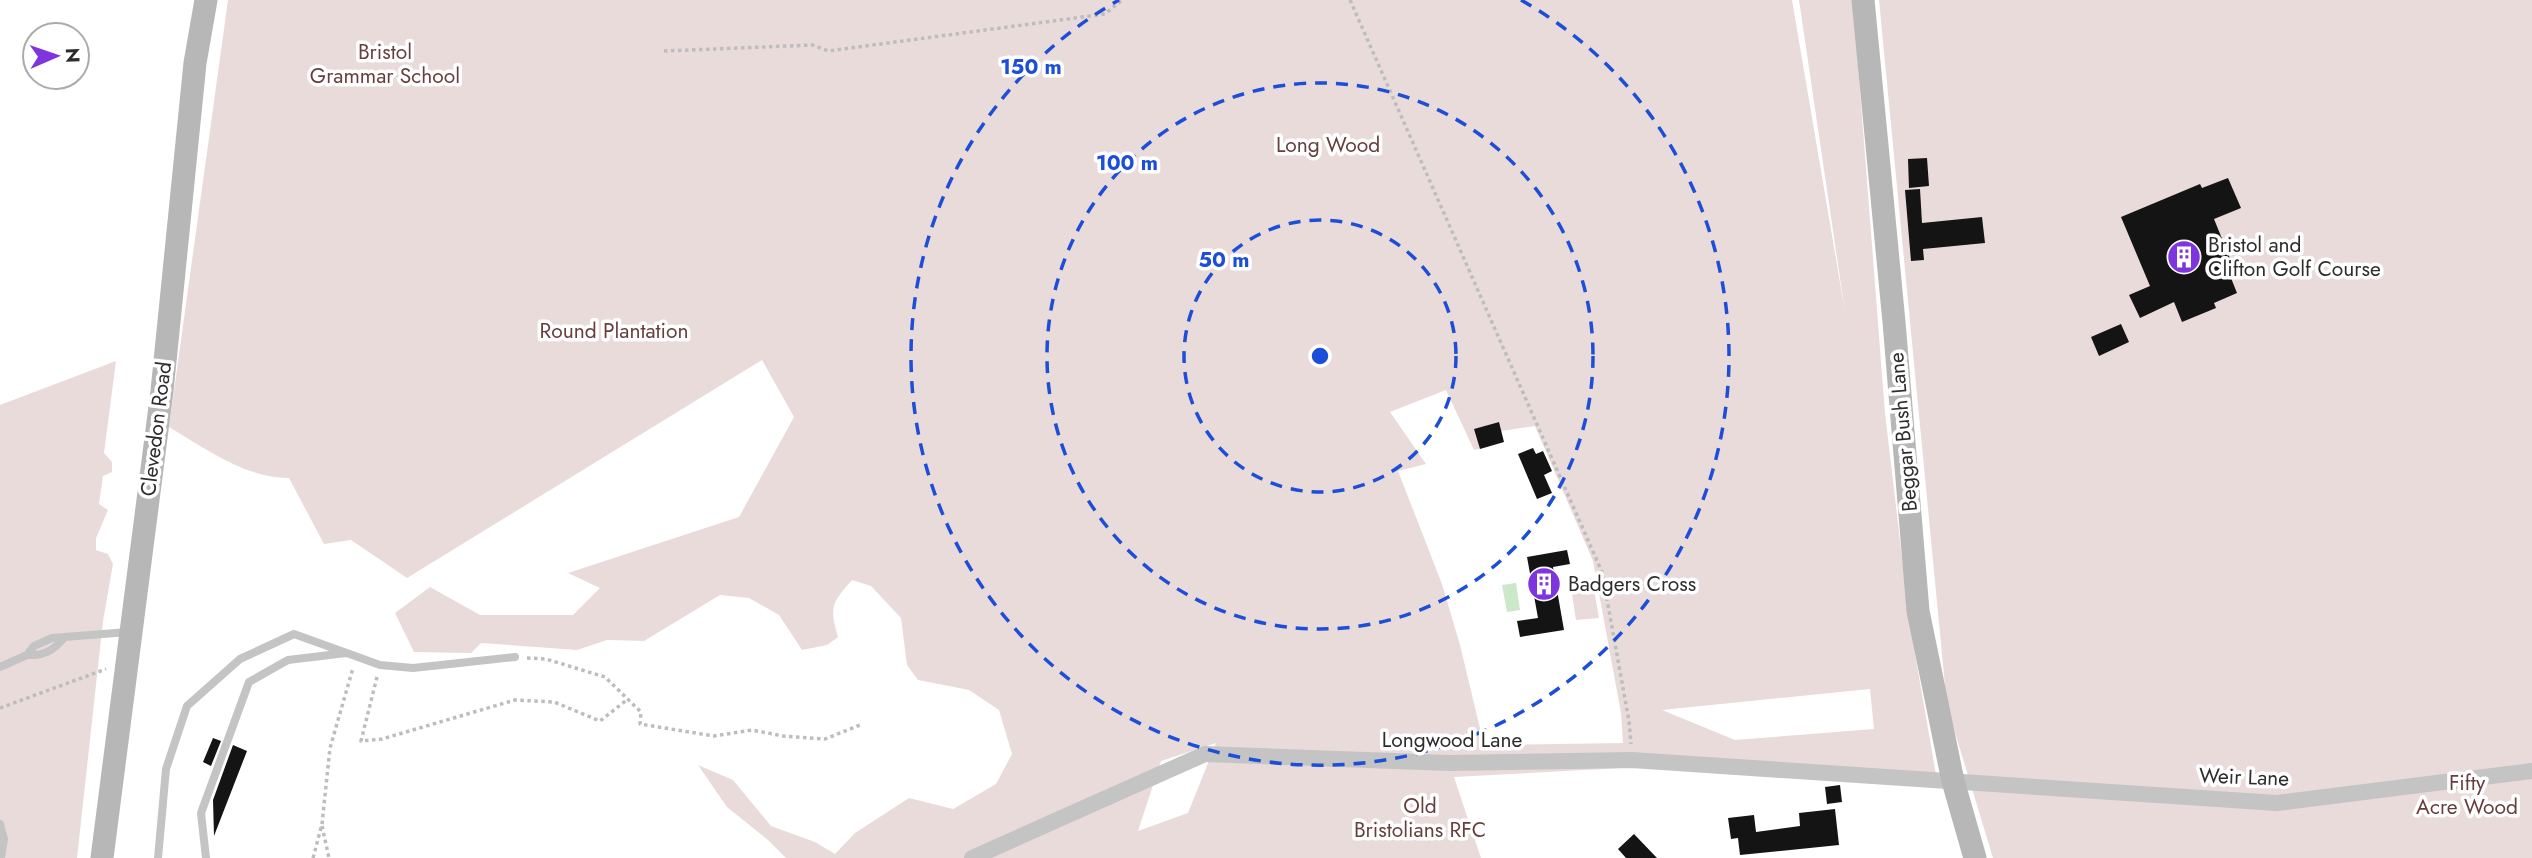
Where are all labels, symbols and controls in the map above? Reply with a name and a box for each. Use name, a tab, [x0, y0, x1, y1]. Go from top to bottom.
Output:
north arrow	[21, 21, 91, 91]
park label: Bristol Grammar School	[310, 37, 460, 91]
text: N	[59, 47, 86, 63]
text: 150 m	[1000, 52, 1062, 82]
park label: Long Wood	[1276, 130, 1380, 160]
text: 100 m	[1096, 148, 1158, 178]
place label: Bristol and Clifton Golf Course	[2208, 230, 2381, 284]
building icon: Bristol and Clifton Golf Course	[2165, 238, 2203, 276]
text: 50 m	[1199, 245, 1249, 275]
park label: Round Plantation	[539, 316, 689, 346]
centre of rings	[1308, 344, 1332, 368]
street label: Beggar Bush Lane	[1881, 351, 1925, 513]
street label: Clevedon Road	[133, 360, 179, 498]
building icon: Badgers Cross	[1525, 565, 1563, 603]
place label: Badgers Cross	[1568, 569, 1696, 599]
street label: Longwood Lane	[1382, 725, 1522, 755]
street label: Weir Lane	[2198, 760, 2290, 794]
park label: Fifty Acre Wood	[2416, 768, 2518, 822]
park label: Old Bristolians RFC	[1354, 791, 1486, 845]

